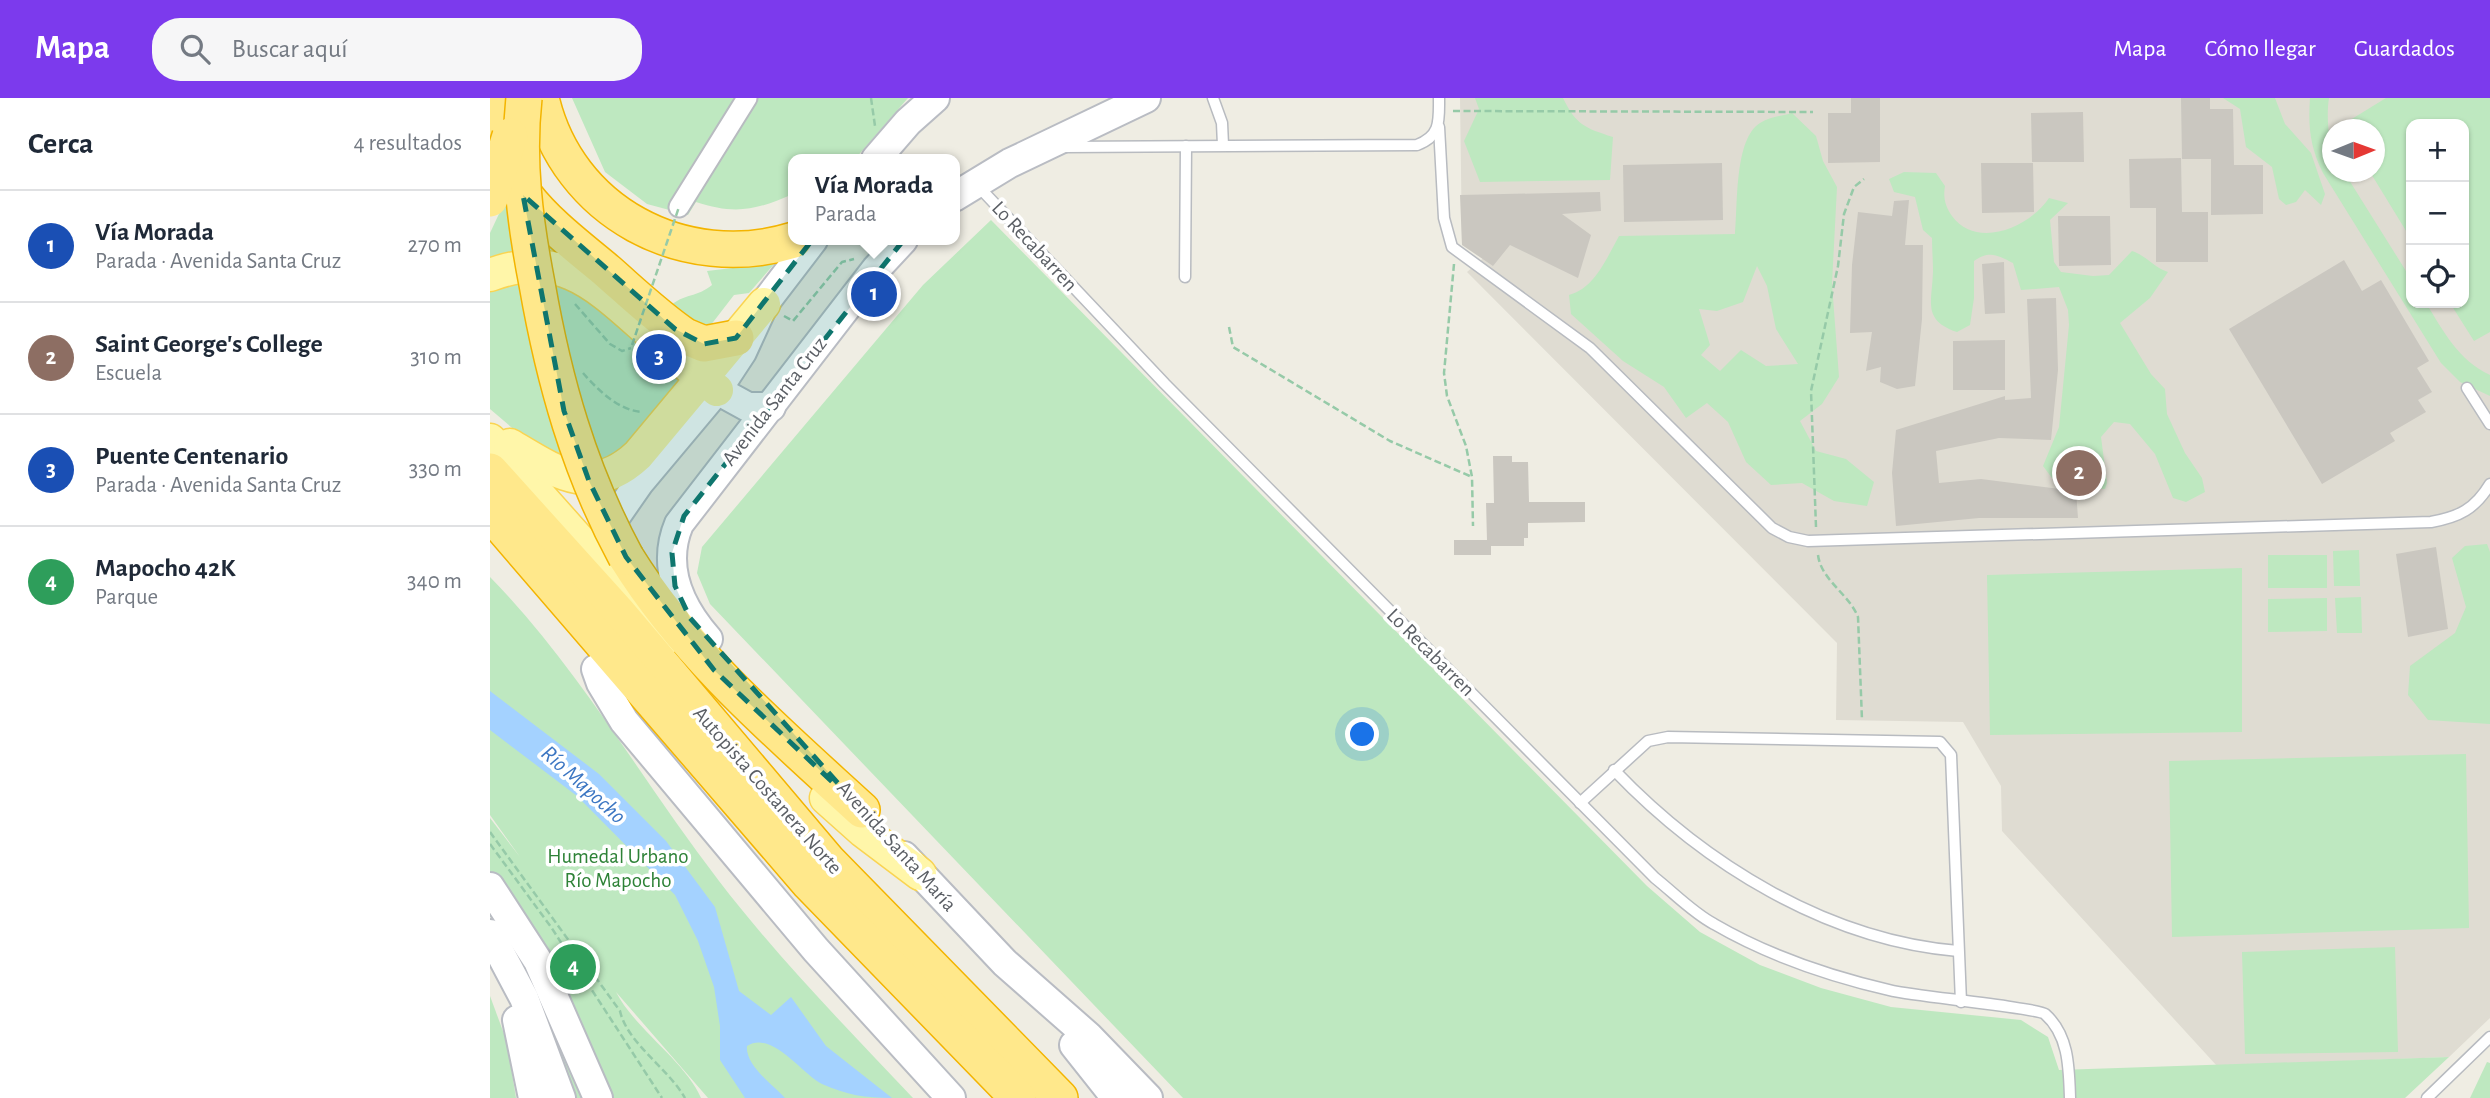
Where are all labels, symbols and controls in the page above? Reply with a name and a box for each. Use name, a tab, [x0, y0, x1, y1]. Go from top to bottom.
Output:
search box	[152, 18, 642, 81]
icon: search	[176, 30, 214, 68]
text: Mapa	[35, 32, 110, 65]
text: Buscar aquí	[232, 36, 348, 62]
text: Mapa	[2113, 37, 2167, 61]
text: Cómo llegar	[2205, 37, 2316, 61]
text: Guardados	[2354, 37, 2455, 61]
north arrow	[2322, 119, 2385, 182]
map controls	[2406, 119, 2469, 308]
button: +	[2406, 119, 2469, 182]
text: Cerca	[28, 129, 93, 159]
text: 4 resultados	[354, 132, 462, 155]
popup	[788, 154, 960, 245]
text: Vía Morada	[815, 172, 933, 198]
button: −	[2406, 182, 2469, 245]
street label: Lo Recabarren	[988, 197, 1081, 295]
text: Parada	[815, 203, 877, 226]
text: Vía Morada	[95, 219, 214, 245]
text: 1	[47, 234, 55, 257]
text: 270 m	[408, 234, 462, 257]
button: locate	[2406, 245, 2469, 308]
text: Parada · Avenida Santa Cruz	[95, 250, 341, 273]
pin: 1	[851, 268, 897, 320]
text: Saint George's College	[95, 331, 323, 357]
pin: 3	[636, 331, 682, 383]
street label: Avenida Santa Cruz	[718, 333, 831, 469]
text: 2	[46, 346, 56, 369]
text: 310 m	[410, 346, 462, 369]
text: Escuela	[95, 362, 162, 385]
text: Puente Centenario	[95, 443, 288, 469]
pin: 2	[2056, 447, 2102, 499]
text: 3	[46, 458, 56, 481]
text: 330 m	[409, 458, 462, 481]
text: Parada · Avenida Santa Cruz	[95, 474, 341, 497]
text: Mapocho 42K	[95, 555, 235, 581]
text: 4	[45, 570, 57, 593]
text: 340 m	[407, 570, 462, 593]
text: Parque	[95, 586, 158, 609]
street label: Lo Recabarren	[1383, 604, 1479, 700]
street label: Autopista Costanera Norte	[689, 703, 846, 878]
your location	[1345, 717, 1379, 751]
water label: Río Mapocho	[536, 742, 630, 829]
street label: Avenida Santa María	[833, 777, 961, 916]
park label: Humedal Urbano Río Mapocho	[547, 846, 689, 891]
pin: 4	[550, 941, 596, 993]

